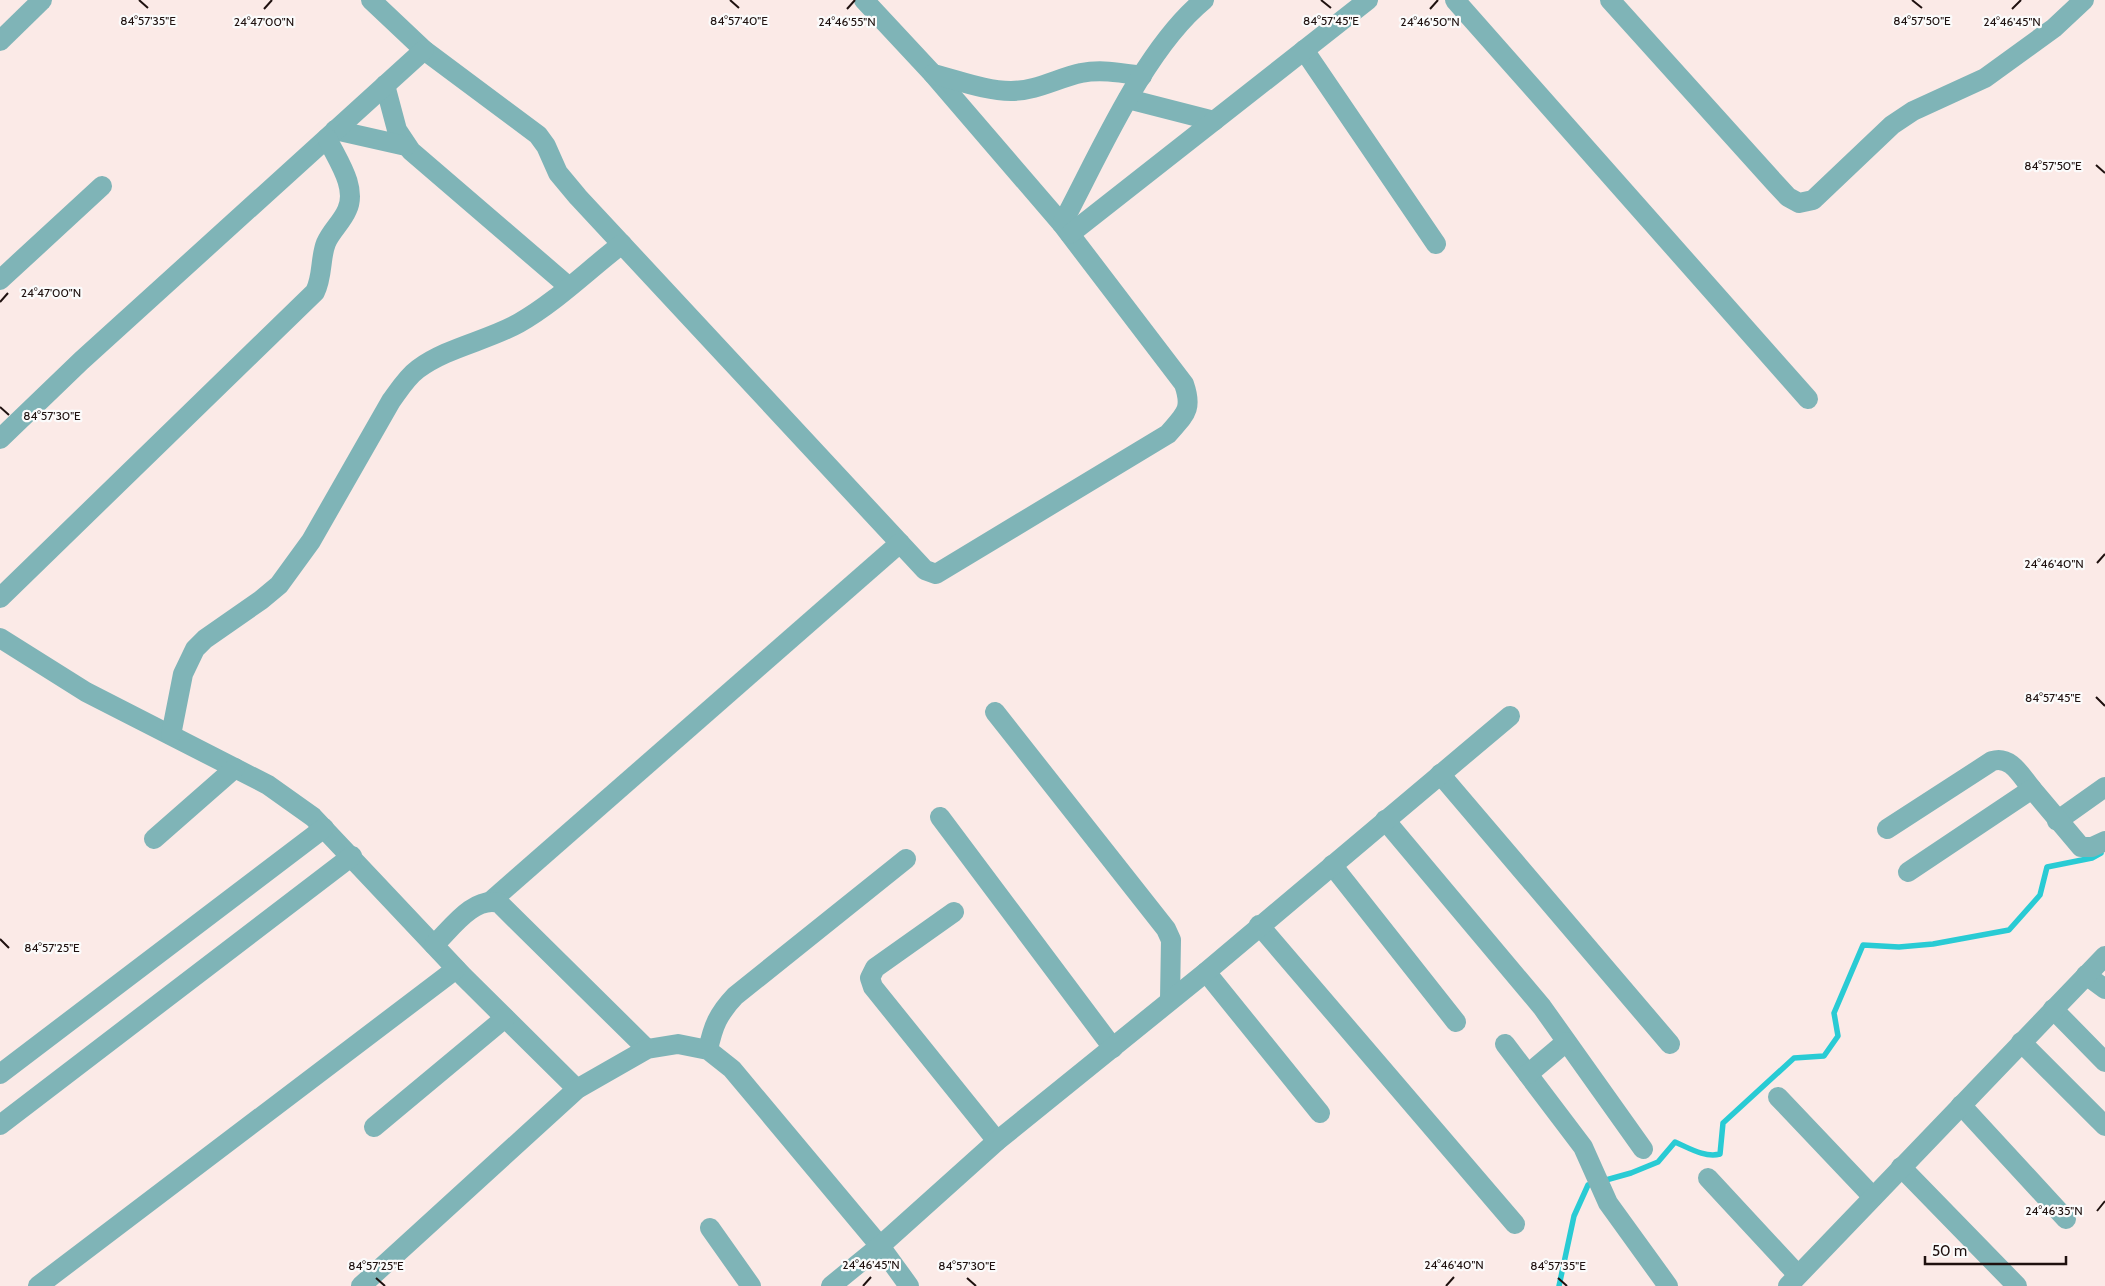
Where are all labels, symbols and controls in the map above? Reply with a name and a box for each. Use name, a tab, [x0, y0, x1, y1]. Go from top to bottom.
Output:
text: 84°57'35"E	[120, 13, 176, 28]
text: 84°57'40"E	[710, 13, 768, 28]
text: 84°57'45"E	[1303, 13, 1359, 28]
text: 84°57'50"E	[1893, 13, 1951, 28]
text: 24°47'00"N	[234, 14, 294, 29]
text: 24°46'55"N	[818, 14, 876, 29]
text: 24°46'50"N	[1400, 14, 1460, 29]
text: 24°46'45"N	[1983, 14, 2041, 29]
text: 84°57'50"E	[2024, 158, 2082, 173]
text: 24°47'00"N	[21, 285, 81, 300]
text: 84°57'30"E	[23, 408, 81, 423]
text: 24°46'40"N	[2024, 556, 2084, 571]
text: 84°57'45"E	[2025, 690, 2081, 705]
text: 84°57'25"E	[24, 940, 80, 955]
text: 24°46'35"N	[2025, 1203, 2083, 1218]
scale bar	[1925, 1234, 2066, 1266]
text: 50 m	[1932, 1242, 1967, 1260]
text: 24°46'45"N	[842, 1257, 900, 1272]
text: 24°46'40"N	[1424, 1257, 1484, 1272]
text: 84°57'25"E	[348, 1258, 404, 1273]
text: 84°57'30"E	[938, 1258, 996, 1273]
text: 84°57'35"E	[1530, 1258, 1586, 1273]

